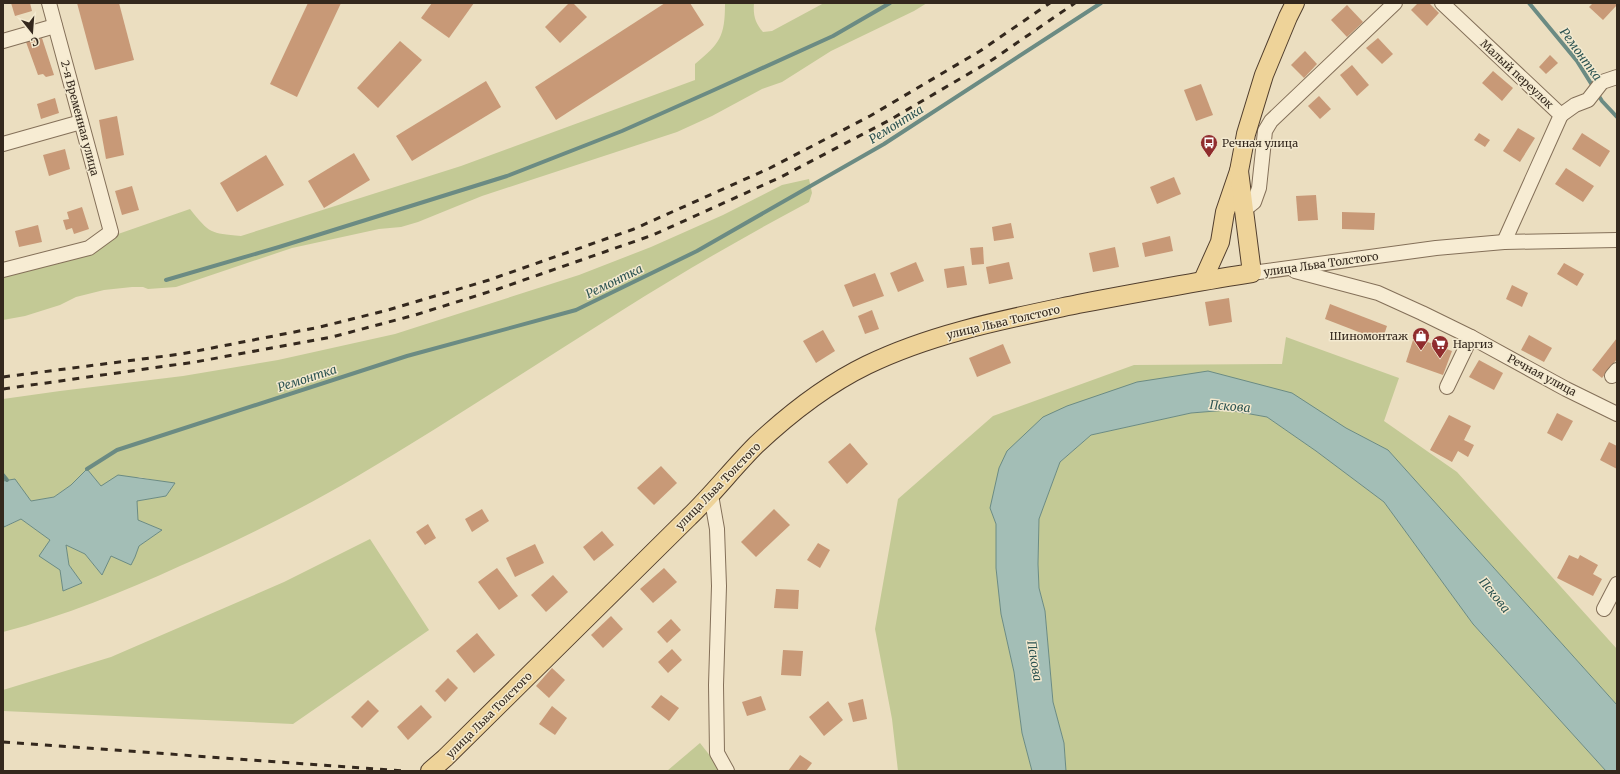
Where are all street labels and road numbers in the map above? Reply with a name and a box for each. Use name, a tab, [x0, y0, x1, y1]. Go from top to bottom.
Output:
street label: Малый переулок	[1478, 37, 1556, 111]
street label: 2-я Временная улица	[58, 59, 102, 177]
street label: улица Льва Толстого	[1263, 249, 1380, 279]
street label: улица Льва Толстого	[945, 302, 1062, 342]
street label: Речная улица	[1505, 351, 1579, 399]
street label: улица Льва Толстого	[673, 439, 764, 533]
street label: улица Льва Толстого	[443, 669, 535, 761]

